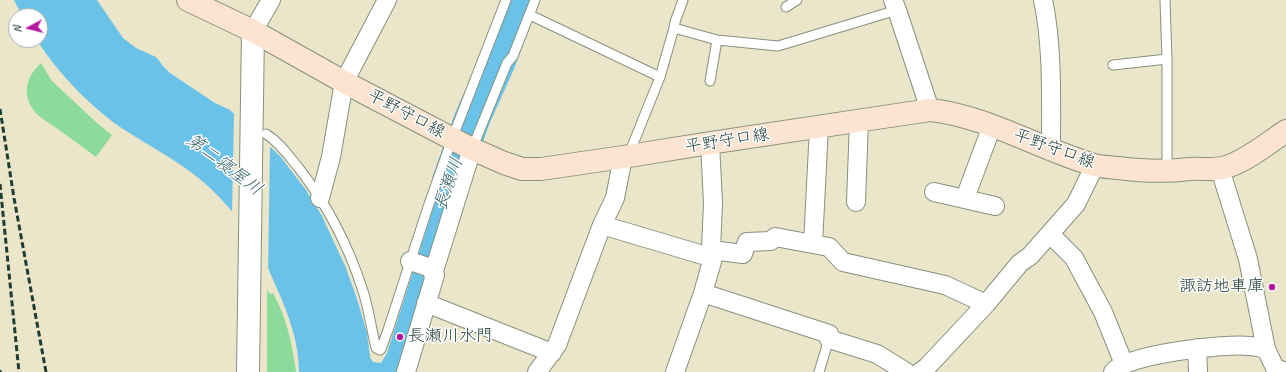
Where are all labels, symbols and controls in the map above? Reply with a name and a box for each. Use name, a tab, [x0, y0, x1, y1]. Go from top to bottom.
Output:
north arrow	[8, 8, 48, 48]
text: N	[10, 25, 24, 34]
street label: 平野守口線	[364, 85, 448, 143]
street label: 平野守口線	[683, 124, 771, 158]
street label: 平野守口線	[1011, 125, 1097, 173]
water label: 第二寝屋川	[182, 129, 266, 201]
water label: 長瀬川	[430, 155, 468, 213]
place label: 諏訪地車庫	[1179, 277, 1264, 297]
marker: 諏訪地車庫	[1267, 282, 1277, 292]
place label: 長瀬川水門	[408, 327, 493, 347]
marker: 長瀬川水門	[395, 332, 405, 342]

